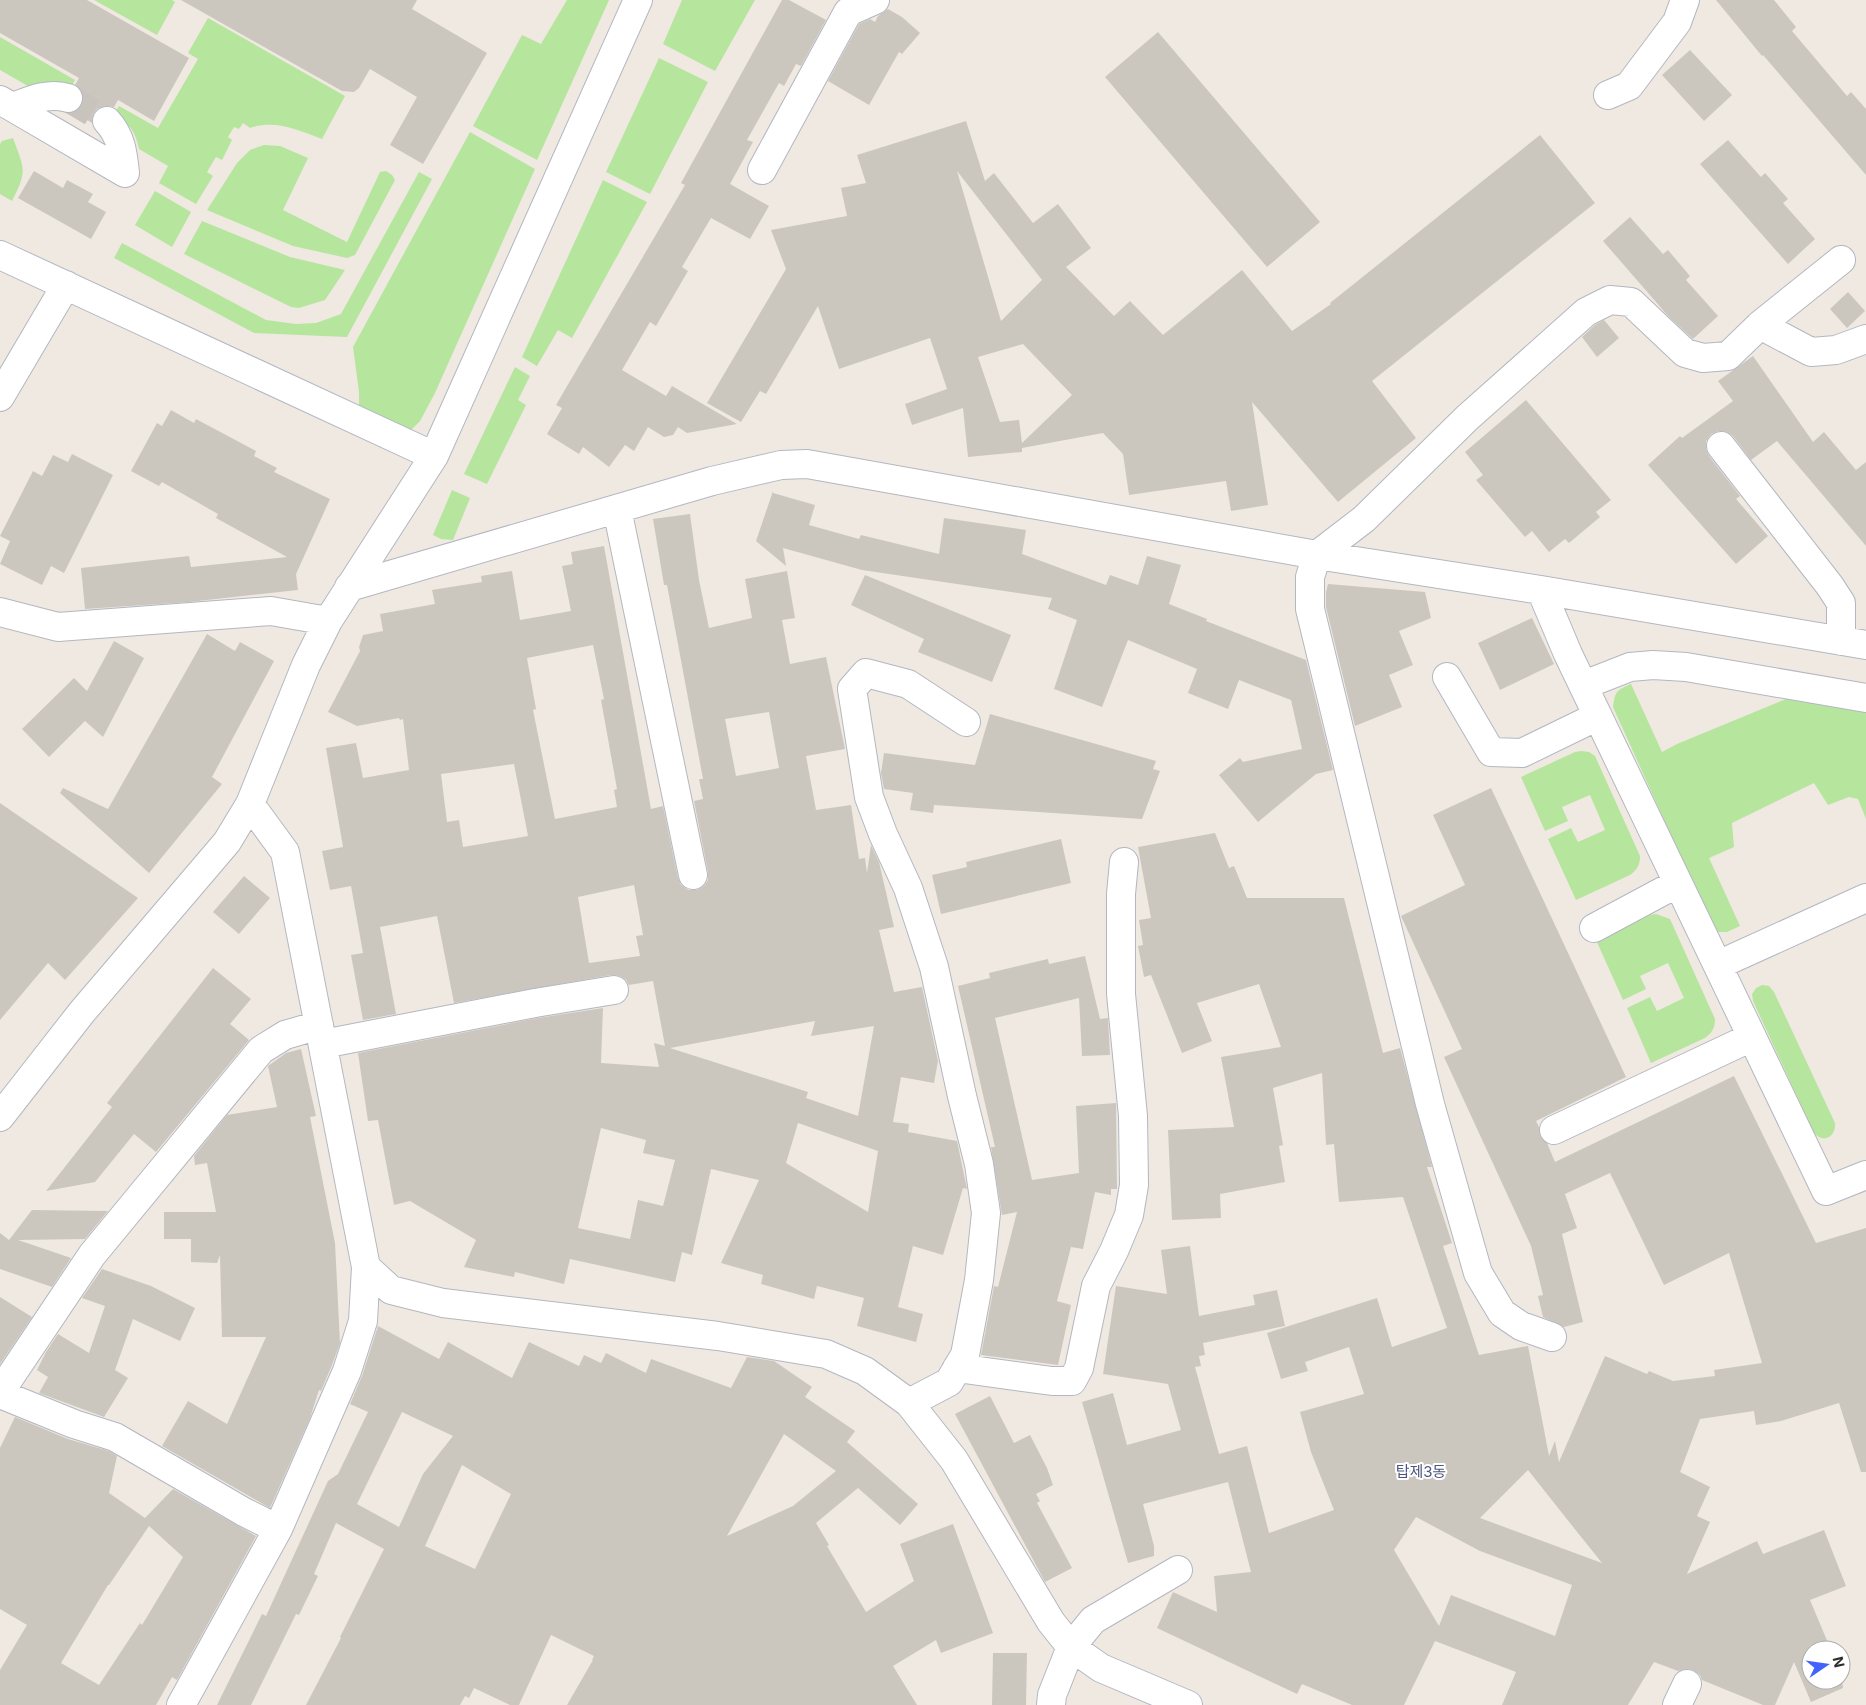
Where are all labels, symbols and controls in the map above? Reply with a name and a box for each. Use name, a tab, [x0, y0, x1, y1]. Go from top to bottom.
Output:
district label: 탑제3동	[1396, 1462, 1446, 1481]
north arrow	[1801, 1640, 1851, 1690]
text: N	[1830, 1655, 1849, 1669]

